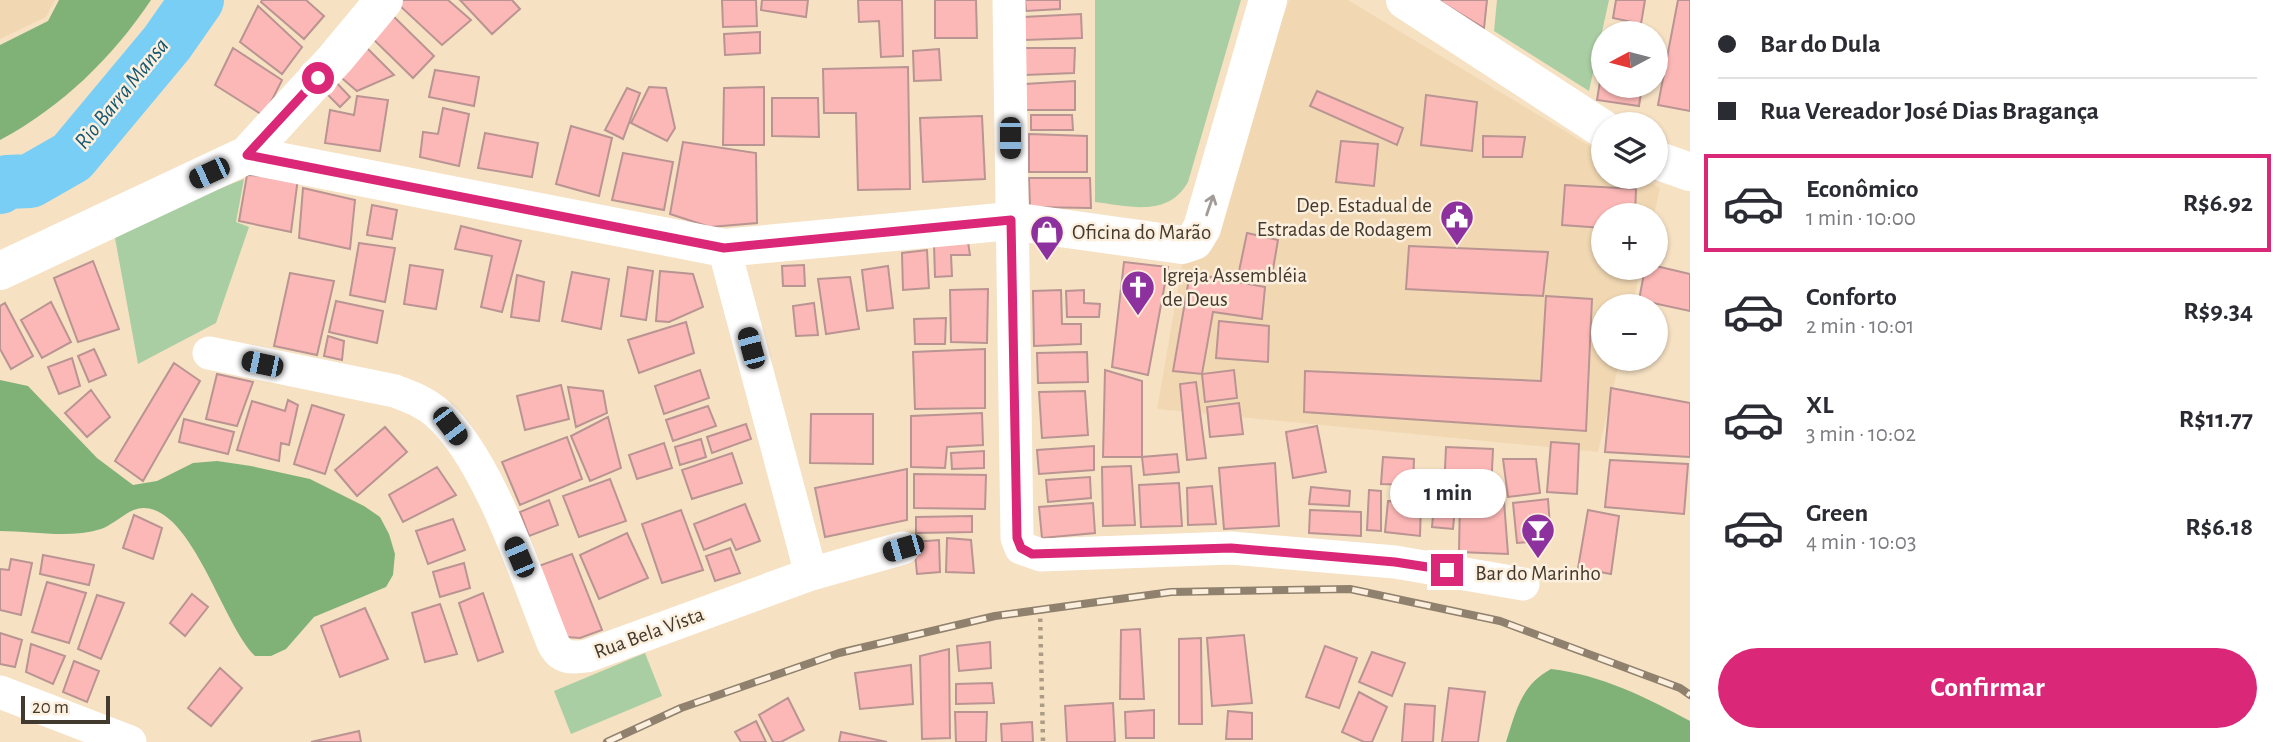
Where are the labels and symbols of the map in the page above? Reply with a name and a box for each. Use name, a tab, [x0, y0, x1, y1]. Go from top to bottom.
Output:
north arrow	[1591, 21, 1668, 98]
water label: Rio Barra Mansa	[71, 34, 173, 154]
route start	[302, 62, 334, 94]
car	[1000, 117, 1021, 159]
car	[186, 155, 233, 191]
one-way arrow	[1205, 194, 1217, 216]
place label: Dep. Estadual de Estradas de Rodagem	[1257, 195, 1432, 240]
public building icon: Dep. Estadual de Estradas de Rodagem	[1438, 198, 1476, 247]
shop icon: Oficina do Marão	[1028, 213, 1066, 262]
place label: Oficina do Marão	[1072, 222, 1211, 243]
place label: Igreja Assembléia de Deus	[1162, 265, 1307, 310]
church icon: Igreja Assembléia de Deus	[1119, 268, 1157, 317]
car	[736, 325, 767, 371]
car	[240, 349, 285, 379]
car	[429, 403, 472, 449]
callout: 1 min	[1389, 468, 1505, 518]
bar icon: Bar do Marinho	[1519, 511, 1557, 560]
car	[880, 532, 927, 564]
car	[502, 534, 537, 580]
route end	[1431, 554, 1463, 586]
place label: Bar do Marinho	[1475, 563, 1601, 584]
street label: Rua Bela Vista	[591, 603, 707, 663]
scale bar	[21, 693, 110, 725]

